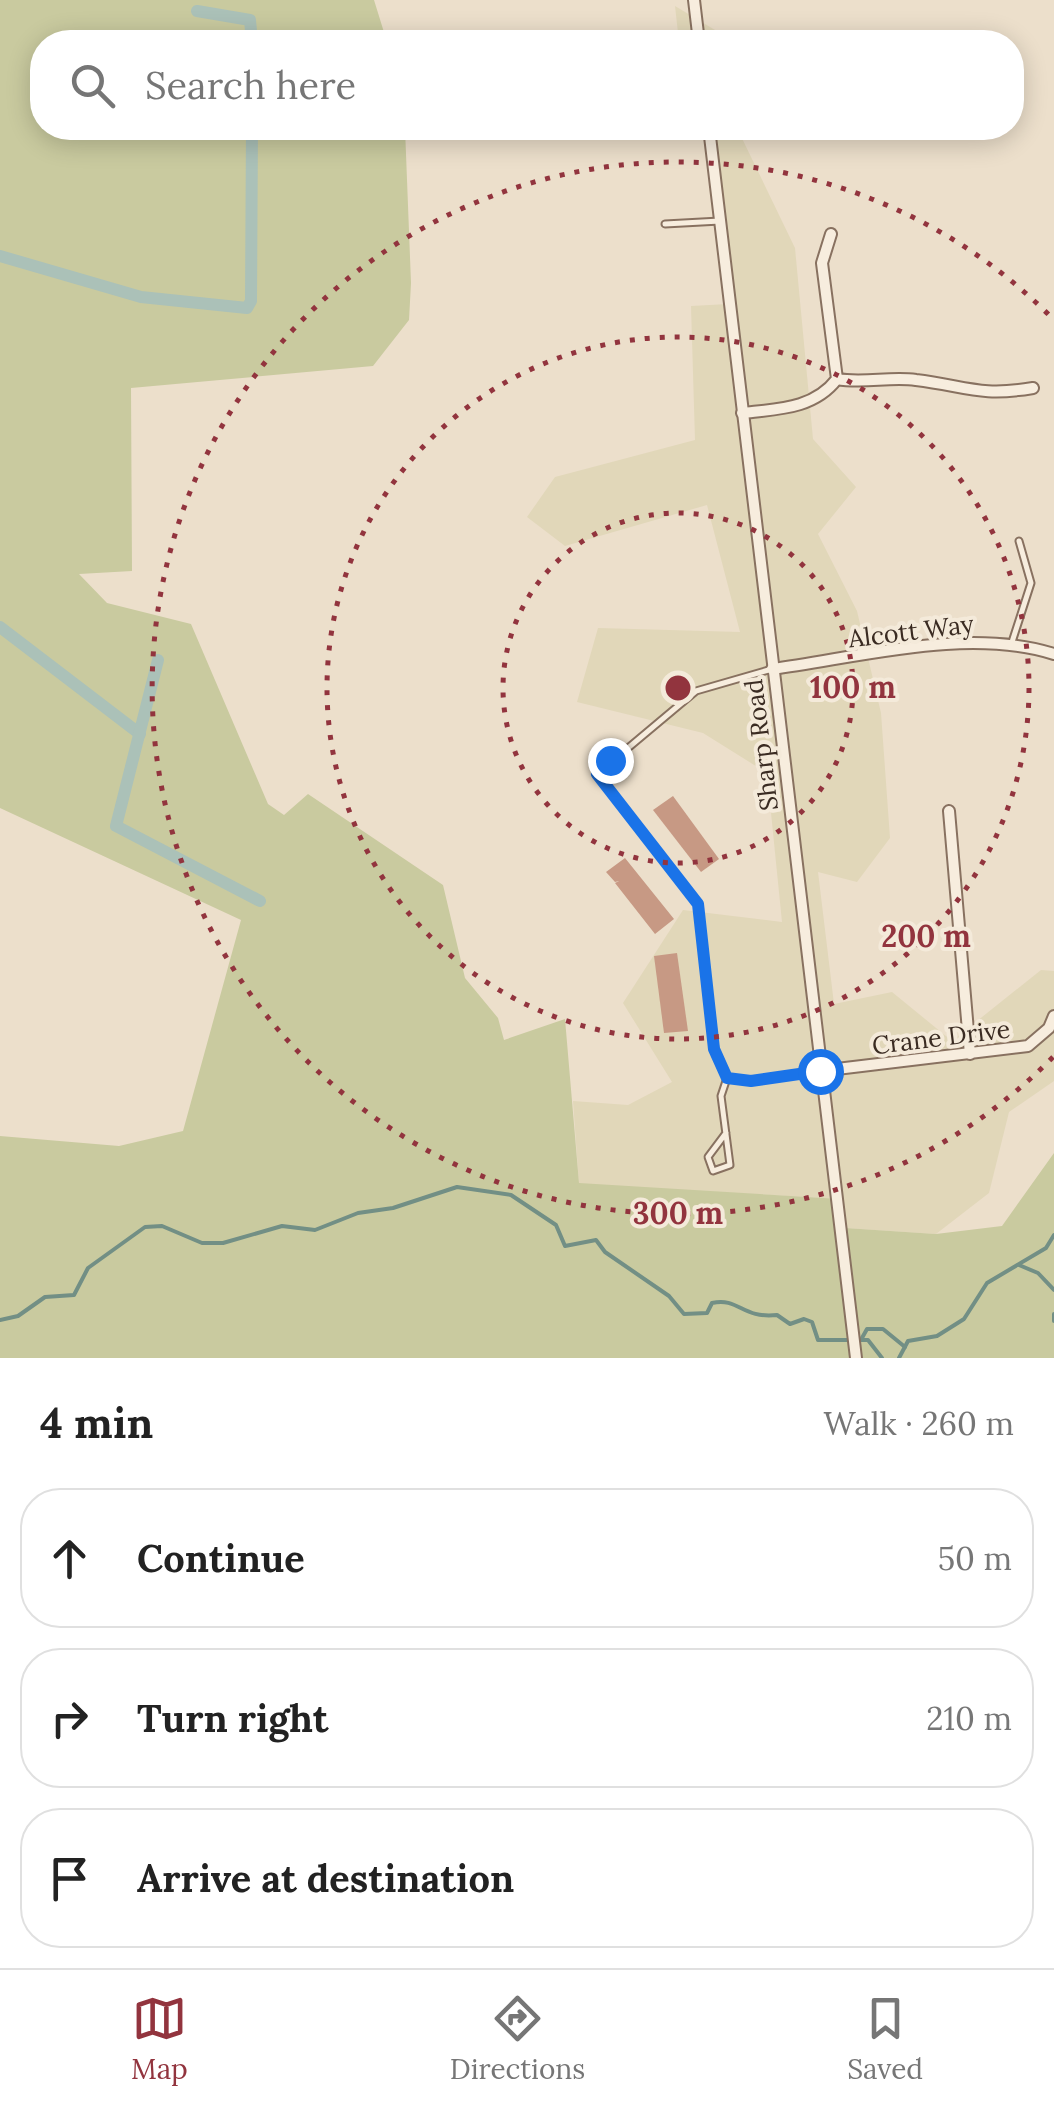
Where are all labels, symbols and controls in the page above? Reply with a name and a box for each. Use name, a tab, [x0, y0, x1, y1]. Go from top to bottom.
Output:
search box	[30, 30, 1024, 140]
icon: search	[65, 58, 120, 113]
text: Search here	[145, 61, 356, 109]
street label: Alcott Way	[845, 607, 976, 655]
text: 100 m	[810, 668, 896, 706]
centre of rings	[660, 670, 696, 706]
street label: Sharp Road	[737, 677, 785, 813]
route end	[588, 738, 634, 784]
text: 200 m	[881, 917, 971, 955]
street label: Crane Drive	[870, 1013, 1012, 1061]
route start	[798, 1049, 844, 1095]
text: 300 m	[633, 1194, 724, 1232]
text: 4 min	[40, 1396, 153, 1450]
text: Walk · 260 m	[824, 1403, 1014, 1444]
icon: ahead	[42, 1531, 97, 1586]
text: Continue	[137, 1534, 305, 1582]
text: 50 m	[938, 1538, 1012, 1579]
icon: right	[42, 1691, 97, 1746]
text: Turn right	[137, 1694, 328, 1742]
text: 210 m	[926, 1698, 1012, 1739]
icon: arrive	[42, 1851, 97, 1906]
text: Arrive at destination	[137, 1854, 514, 1902]
tab: Map	[131, 1991, 188, 2087]
tab: Directions	[450, 1991, 585, 2087]
tab: Saved	[847, 1991, 923, 2087]

